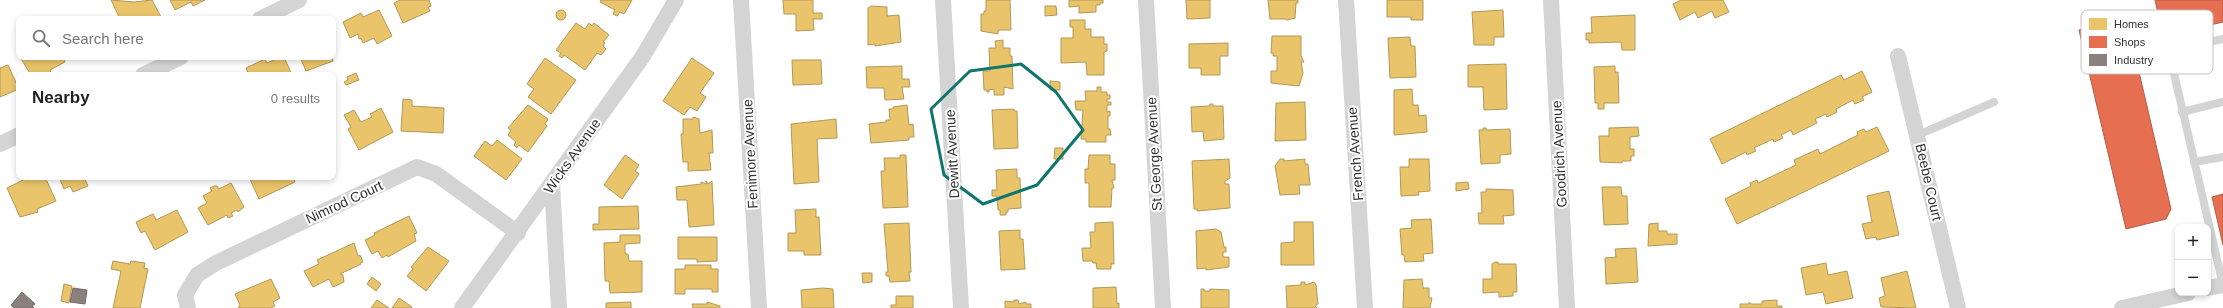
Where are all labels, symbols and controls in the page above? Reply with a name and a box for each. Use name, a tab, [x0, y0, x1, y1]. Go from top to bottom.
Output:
legend	[2081, 10, 2213, 74]
search box	[16, 16, 336, 60]
text: Homes	[2114, 18, 2149, 30]
icon: search	[30, 27, 52, 49]
text: Search here	[62, 30, 144, 47]
text: Shops	[2114, 36, 2146, 48]
text: Industry	[2114, 54, 2154, 66]
text: Nearby	[32, 88, 90, 107]
text: 0 results	[271, 91, 320, 106]
street label: St George Avenue	[1143, 96, 1165, 211]
street label: Fenimore Avenue	[739, 99, 761, 209]
street label: Goodrich Avenue	[1548, 100, 1570, 208]
street label: French Avenue	[1344, 106, 1366, 201]
street label: Dewitt Avenue	[942, 109, 962, 199]
street label: Wicks Avenue	[540, 115, 604, 196]
street label: Beebe Court	[1912, 142, 1946, 222]
street label: Nimrod Court	[303, 177, 385, 227]
map controls	[2175, 224, 2211, 296]
button: +	[2175, 224, 2211, 260]
button: −	[2175, 260, 2211, 296]

